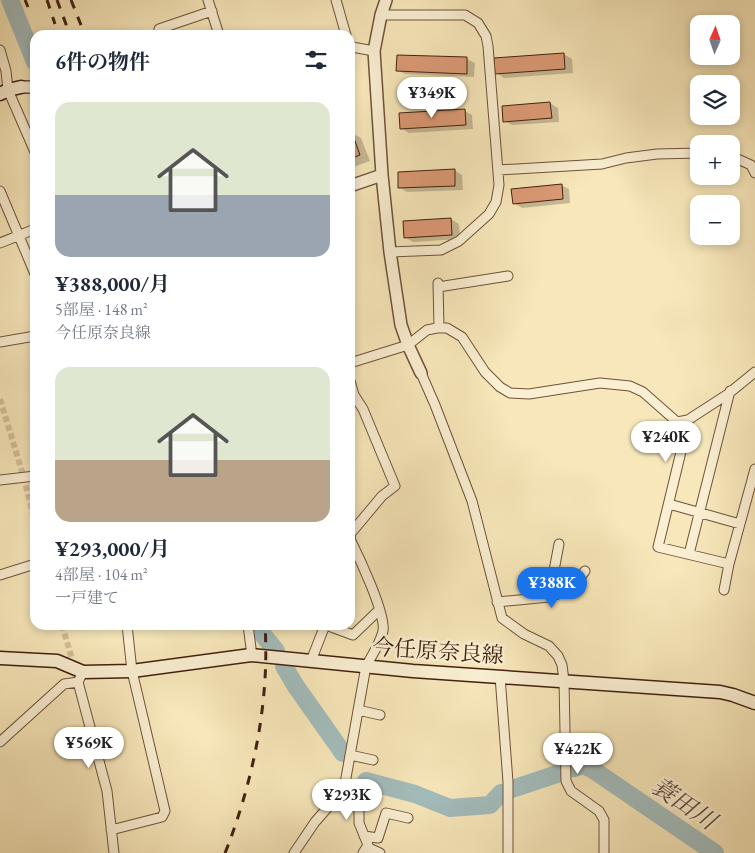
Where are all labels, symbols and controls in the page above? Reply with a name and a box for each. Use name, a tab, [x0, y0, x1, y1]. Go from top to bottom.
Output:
north arrow	[690, 15, 740, 65]
map controls	[690, 15, 740, 245]
icon: filters	[302, 46, 330, 74]
text: 6件の物件	[55, 48, 150, 75]
button: layers	[690, 75, 740, 125]
pin: ¥349K	[397, 76, 467, 119]
text: ¥349K	[408, 82, 456, 103]
icon: home	[148, 135, 238, 225]
button: +	[690, 135, 740, 185]
button: −	[690, 195, 740, 245]
text: ¥388,000/月	[55, 270, 170, 297]
text: 5部屋 · 148 m²	[55, 299, 148, 320]
text: 今任原奈良線	[55, 322, 151, 343]
icon: home	[148, 400, 238, 490]
pin: ¥240K	[631, 420, 701, 463]
text: ¥240K	[642, 426, 690, 447]
text: ¥293,000/月	[55, 535, 170, 562]
text: 4部屋 · 104 m²	[55, 564, 148, 585]
pin: ¥388K	[517, 566, 587, 609]
text: ¥388K	[528, 572, 576, 593]
text: 一戸建て	[55, 587, 119, 608]
street label: 今任原奈良線	[371, 632, 505, 670]
pin: ¥569K	[54, 726, 124, 769]
text: ¥569K	[65, 732, 113, 753]
pin: ¥422K	[543, 732, 613, 775]
text: ¥422K	[554, 738, 602, 759]
water label: 蓑田川	[645, 770, 725, 838]
pin: ¥293K	[312, 778, 382, 821]
text: ¥293K	[323, 784, 371, 805]

